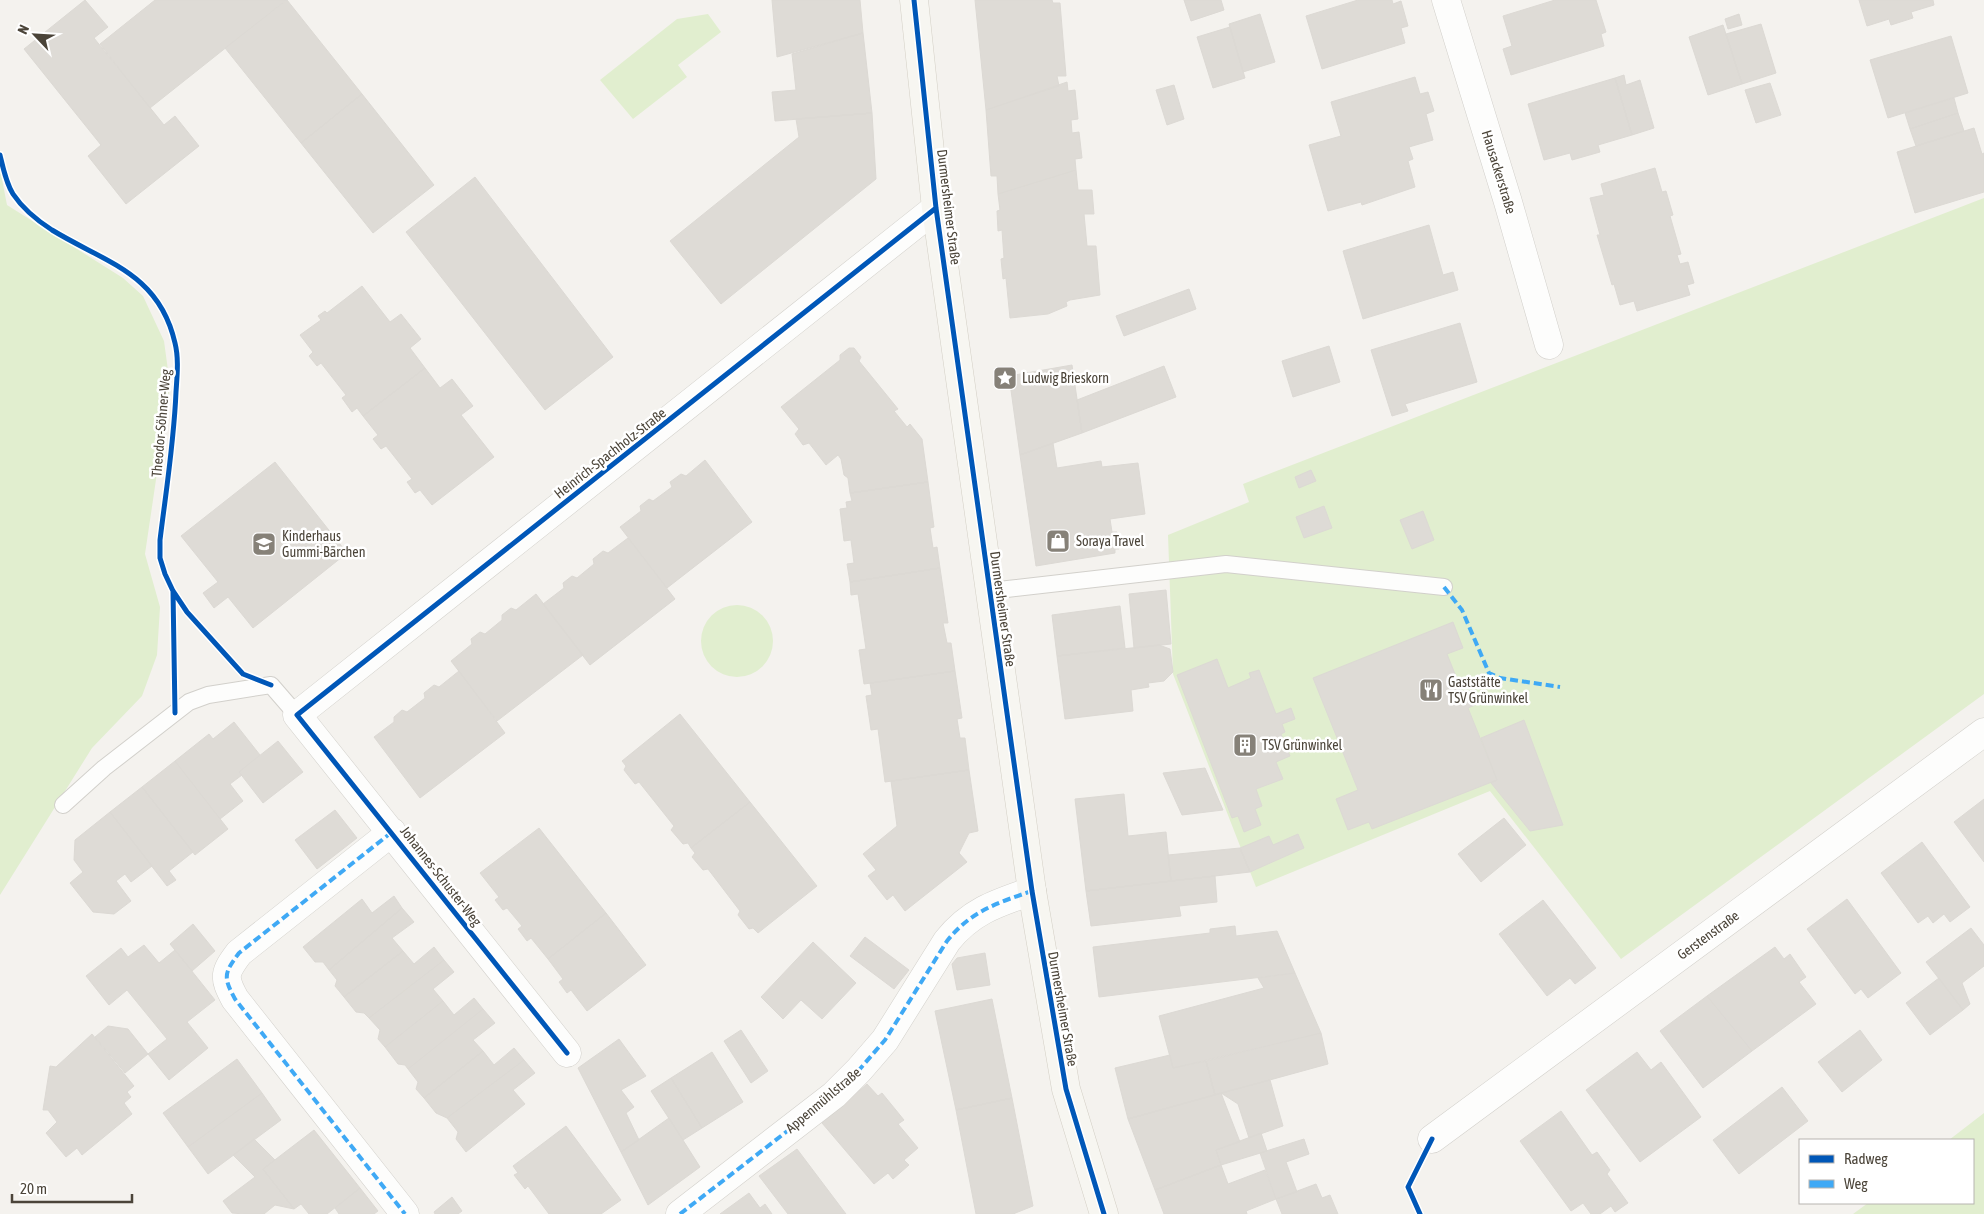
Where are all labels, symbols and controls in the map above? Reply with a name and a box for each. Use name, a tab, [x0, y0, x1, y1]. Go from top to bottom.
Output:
north arrow	[10, 10, 60, 60]
text: N	[14, 22, 32, 37]
street label: Hausackerstraße	[1479, 128, 1519, 216]
street label: Durmersheimer Straße	[934, 148, 964, 266]
place icon: Ludwig Brieskorn	[992, 365, 1018, 391]
street label: Theodor-Söhner-Weg	[148, 368, 174, 478]
place label: Ludwig Brieskorn	[1022, 370, 1109, 386]
street label: Heinrich-Spachholz-Straße	[551, 404, 669, 502]
place label: Kinderhaus Gummi-Bärchen	[282, 528, 365, 560]
shop icon: Soraya Travel	[1045, 528, 1071, 554]
school or university icon: Kinderhaus Gummi-Bärchen	[251, 531, 277, 557]
place label: Soraya Travel	[1076, 533, 1145, 549]
street label: Durmersheimer Straße	[987, 550, 1019, 668]
place label: Gaststätte TSV Grünwinkel	[1448, 674, 1529, 706]
restaurant icon: Gaststätte TSV Grünwinkel	[1418, 677, 1444, 703]
building icon: TSV Grünwinkel	[1232, 732, 1258, 758]
place label: TSV Grünwinkel	[1262, 737, 1343, 753]
street label: Johannes-Schuster-Weg	[397, 823, 485, 929]
street label: Gerstenstraße	[1674, 907, 1742, 963]
street label: Durmersheimer Straße	[1045, 950, 1081, 1068]
street label: Appenmühlstraße	[782, 1064, 864, 1136]
legend	[1799, 1139, 1974, 1204]
text: Radweg	[1844, 1150, 1888, 1167]
scale bar	[12, 1172, 132, 1204]
text: Weg	[1844, 1175, 1868, 1192]
text: 20 m	[20, 1180, 47, 1197]

